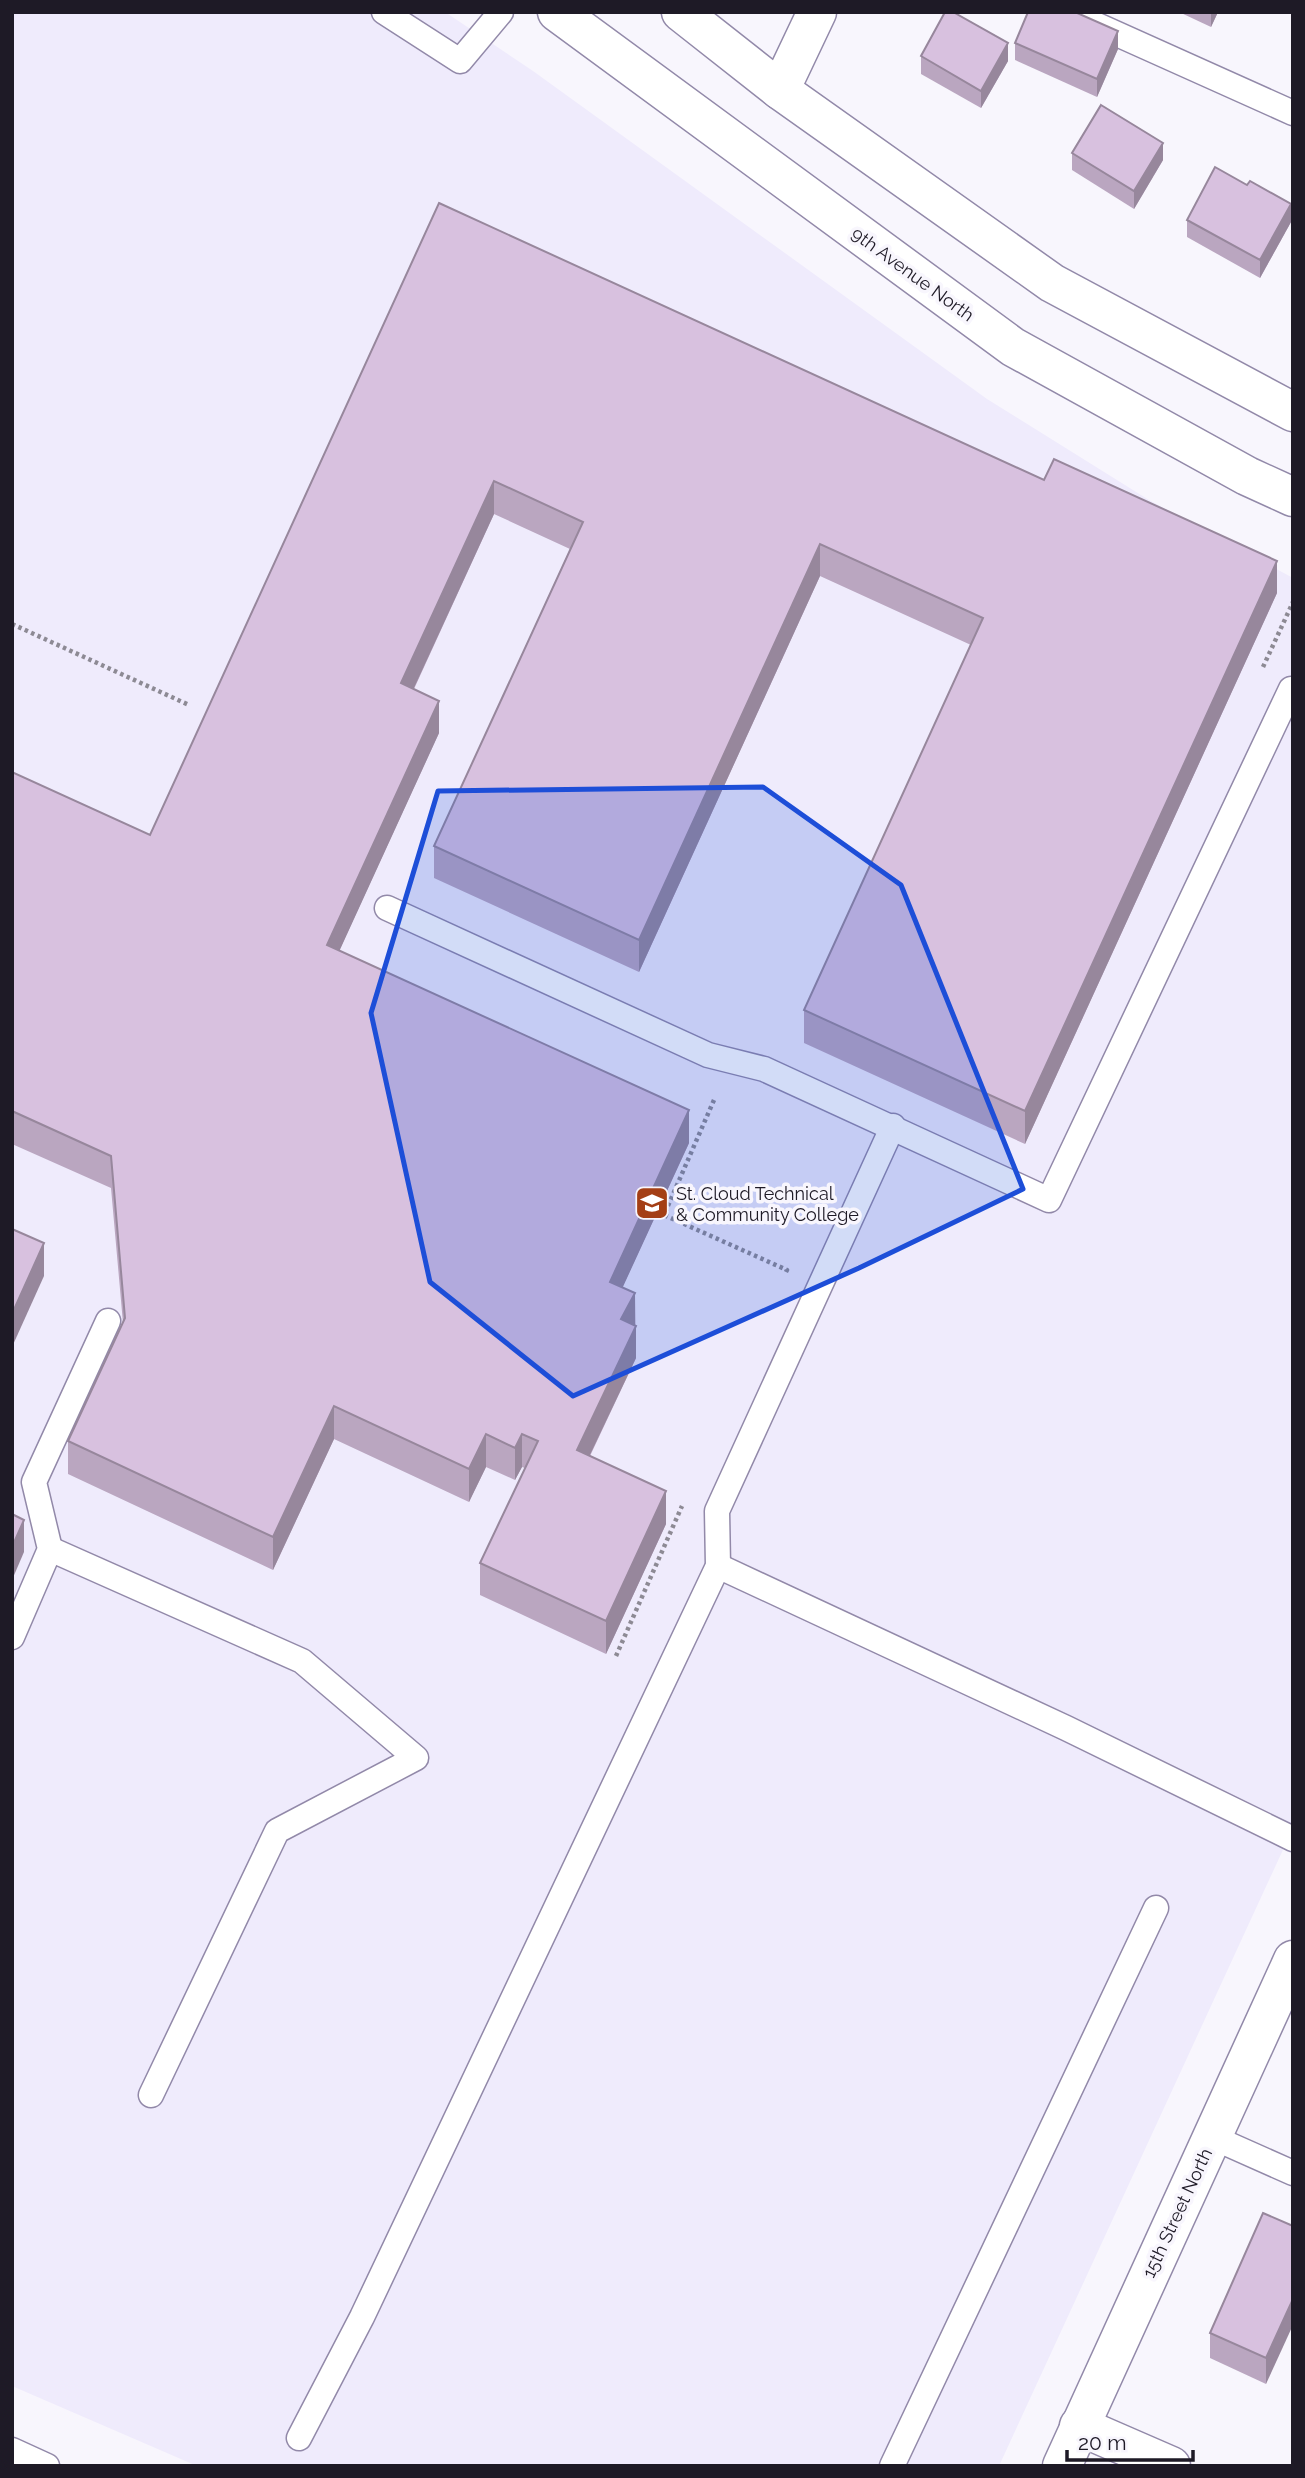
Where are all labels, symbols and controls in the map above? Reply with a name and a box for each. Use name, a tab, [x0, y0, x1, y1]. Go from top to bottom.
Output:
street label: 9th Avenue North	[848, 223, 978, 325]
place label: St. Cloud Technical & Community College	[676, 1183, 859, 1225]
school or university icon: St. Cloud Technical & Community College	[633, 1184, 671, 1222]
street label: 15th Street North	[1138, 2145, 1216, 2281]
scale bar	[1067, 2418, 1193, 2462]
text: 20 m	[1078, 2430, 1126, 2455]

